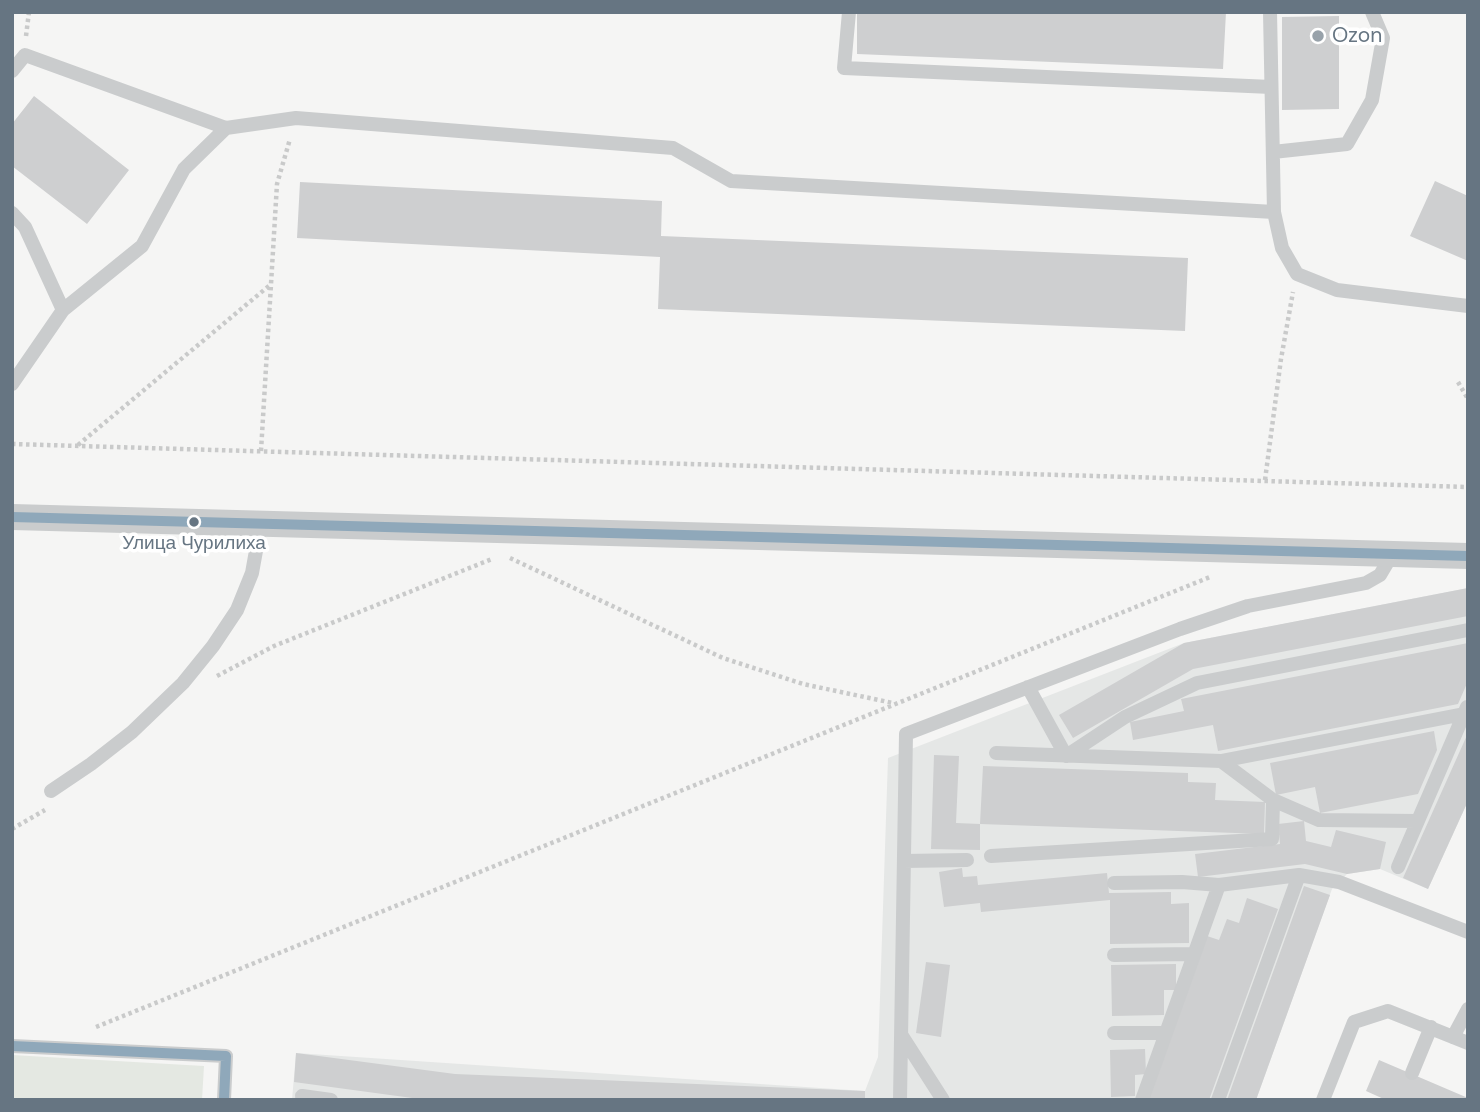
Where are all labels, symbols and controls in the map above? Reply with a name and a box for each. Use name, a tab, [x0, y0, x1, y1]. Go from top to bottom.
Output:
place label: Ozon	[1332, 23, 1382, 49]
marker: Ozon	[1310, 28, 1326, 44]
marker: Улица Чурилиха	[187, 515, 201, 529]
place label: Улица Чурилиха	[122, 533, 266, 555]

